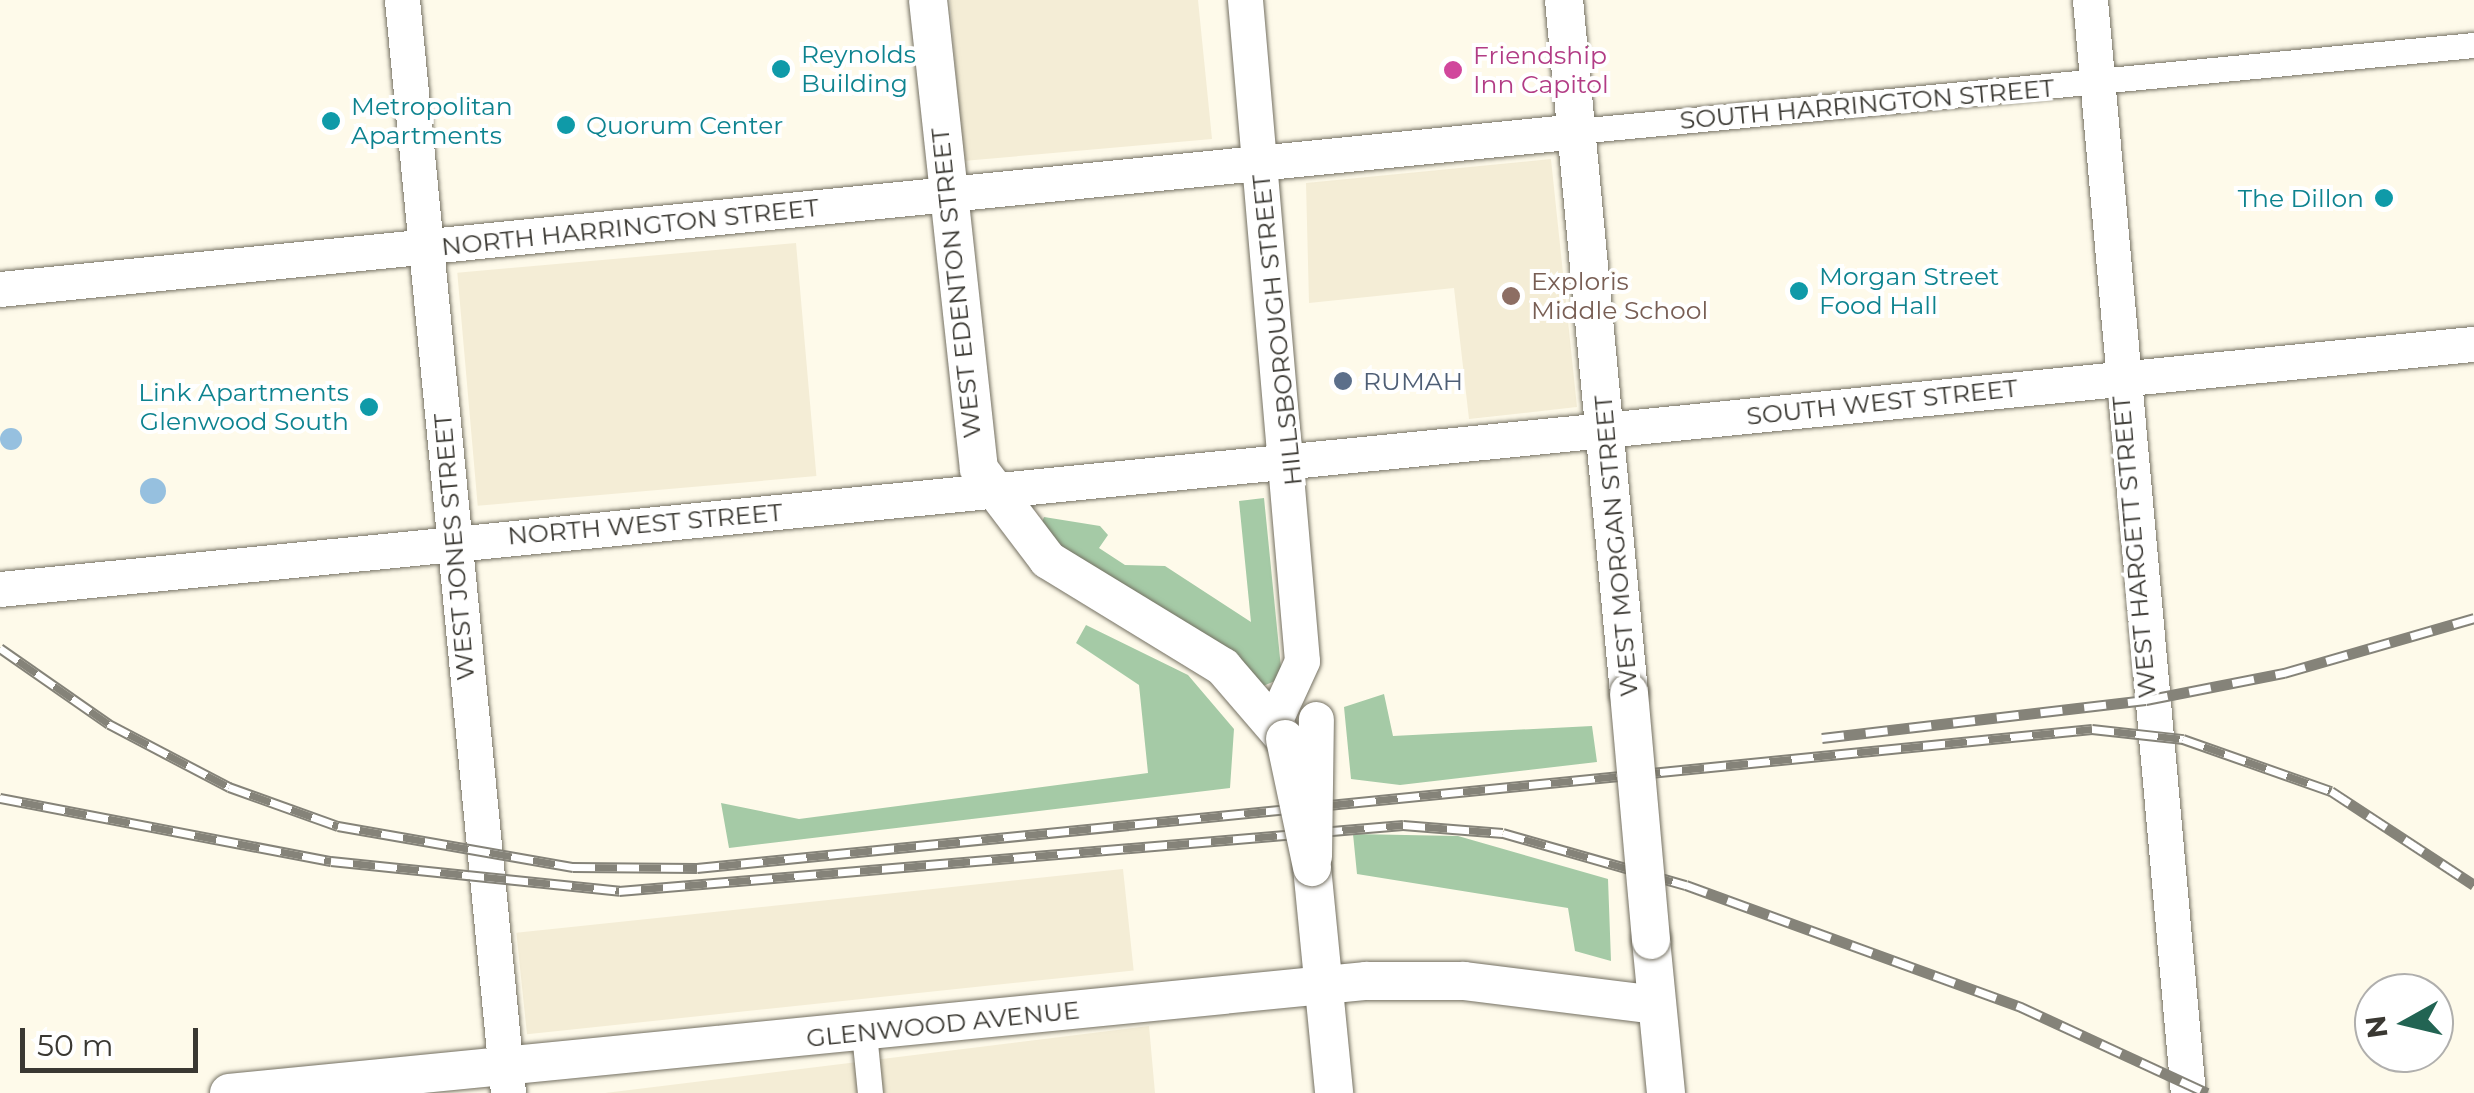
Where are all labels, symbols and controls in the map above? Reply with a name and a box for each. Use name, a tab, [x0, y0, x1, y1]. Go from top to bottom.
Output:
place label: Reynolds Building	[801, 40, 916, 99]
place label: Friendship Inn Capitol	[1473, 41, 1609, 100]
marker: Reynolds Building	[770, 58, 792, 80]
marker: Friendship Inn Capitol	[1442, 59, 1464, 81]
street label: SOUTH HARRINGTON STREET	[1678, 73, 2056, 135]
place label: Metropolitan Apartments	[351, 92, 513, 151]
marker: Metropolitan Apartments	[320, 110, 342, 132]
place label: Quorum Center	[586, 110, 783, 140]
marker: Quorum Center	[555, 114, 577, 136]
street label: WEST EDENTON STREET	[925, 126, 987, 440]
street label: HILLSBOROUGH STREET	[1246, 173, 1308, 487]
place label: The Dillon	[2238, 183, 2364, 213]
marker: The Dillon	[2373, 187, 2395, 209]
street label: NORTH HARRINGTON STREET	[440, 192, 820, 262]
place label: Morgan Street Food Hall	[1819, 262, 1999, 321]
place label: Exploris Middle School	[1531, 267, 1708, 326]
marker: Morgan Street Food Hall	[1788, 280, 1810, 302]
marker: Exploris Middle School	[1500, 285, 1522, 307]
place label: RUMAH	[1363, 366, 1463, 396]
marker: RUMAH	[1332, 370, 1354, 392]
street label: SOUTH WEST STREET	[1745, 373, 2019, 431]
place label: Link Apartments Glenwood South	[138, 378, 349, 437]
street label: WEST MORGAN STREET	[1588, 394, 1644, 698]
street label: WEST HARGETT STREET	[2106, 395, 2162, 699]
marker: Link Apartments Glenwood South	[358, 396, 380, 418]
street label: WEST JONES STREET	[427, 412, 481, 682]
street label: NORTH WEST STREET	[506, 497, 784, 551]
north arrow	[2354, 973, 2454, 1073]
street label: GLENWOOD AVENUE	[805, 995, 1081, 1053]
scale bar	[25, 1008, 202, 1070]
text: N	[2358, 1013, 2395, 1040]
text: 50 m	[37, 1027, 114, 1064]

